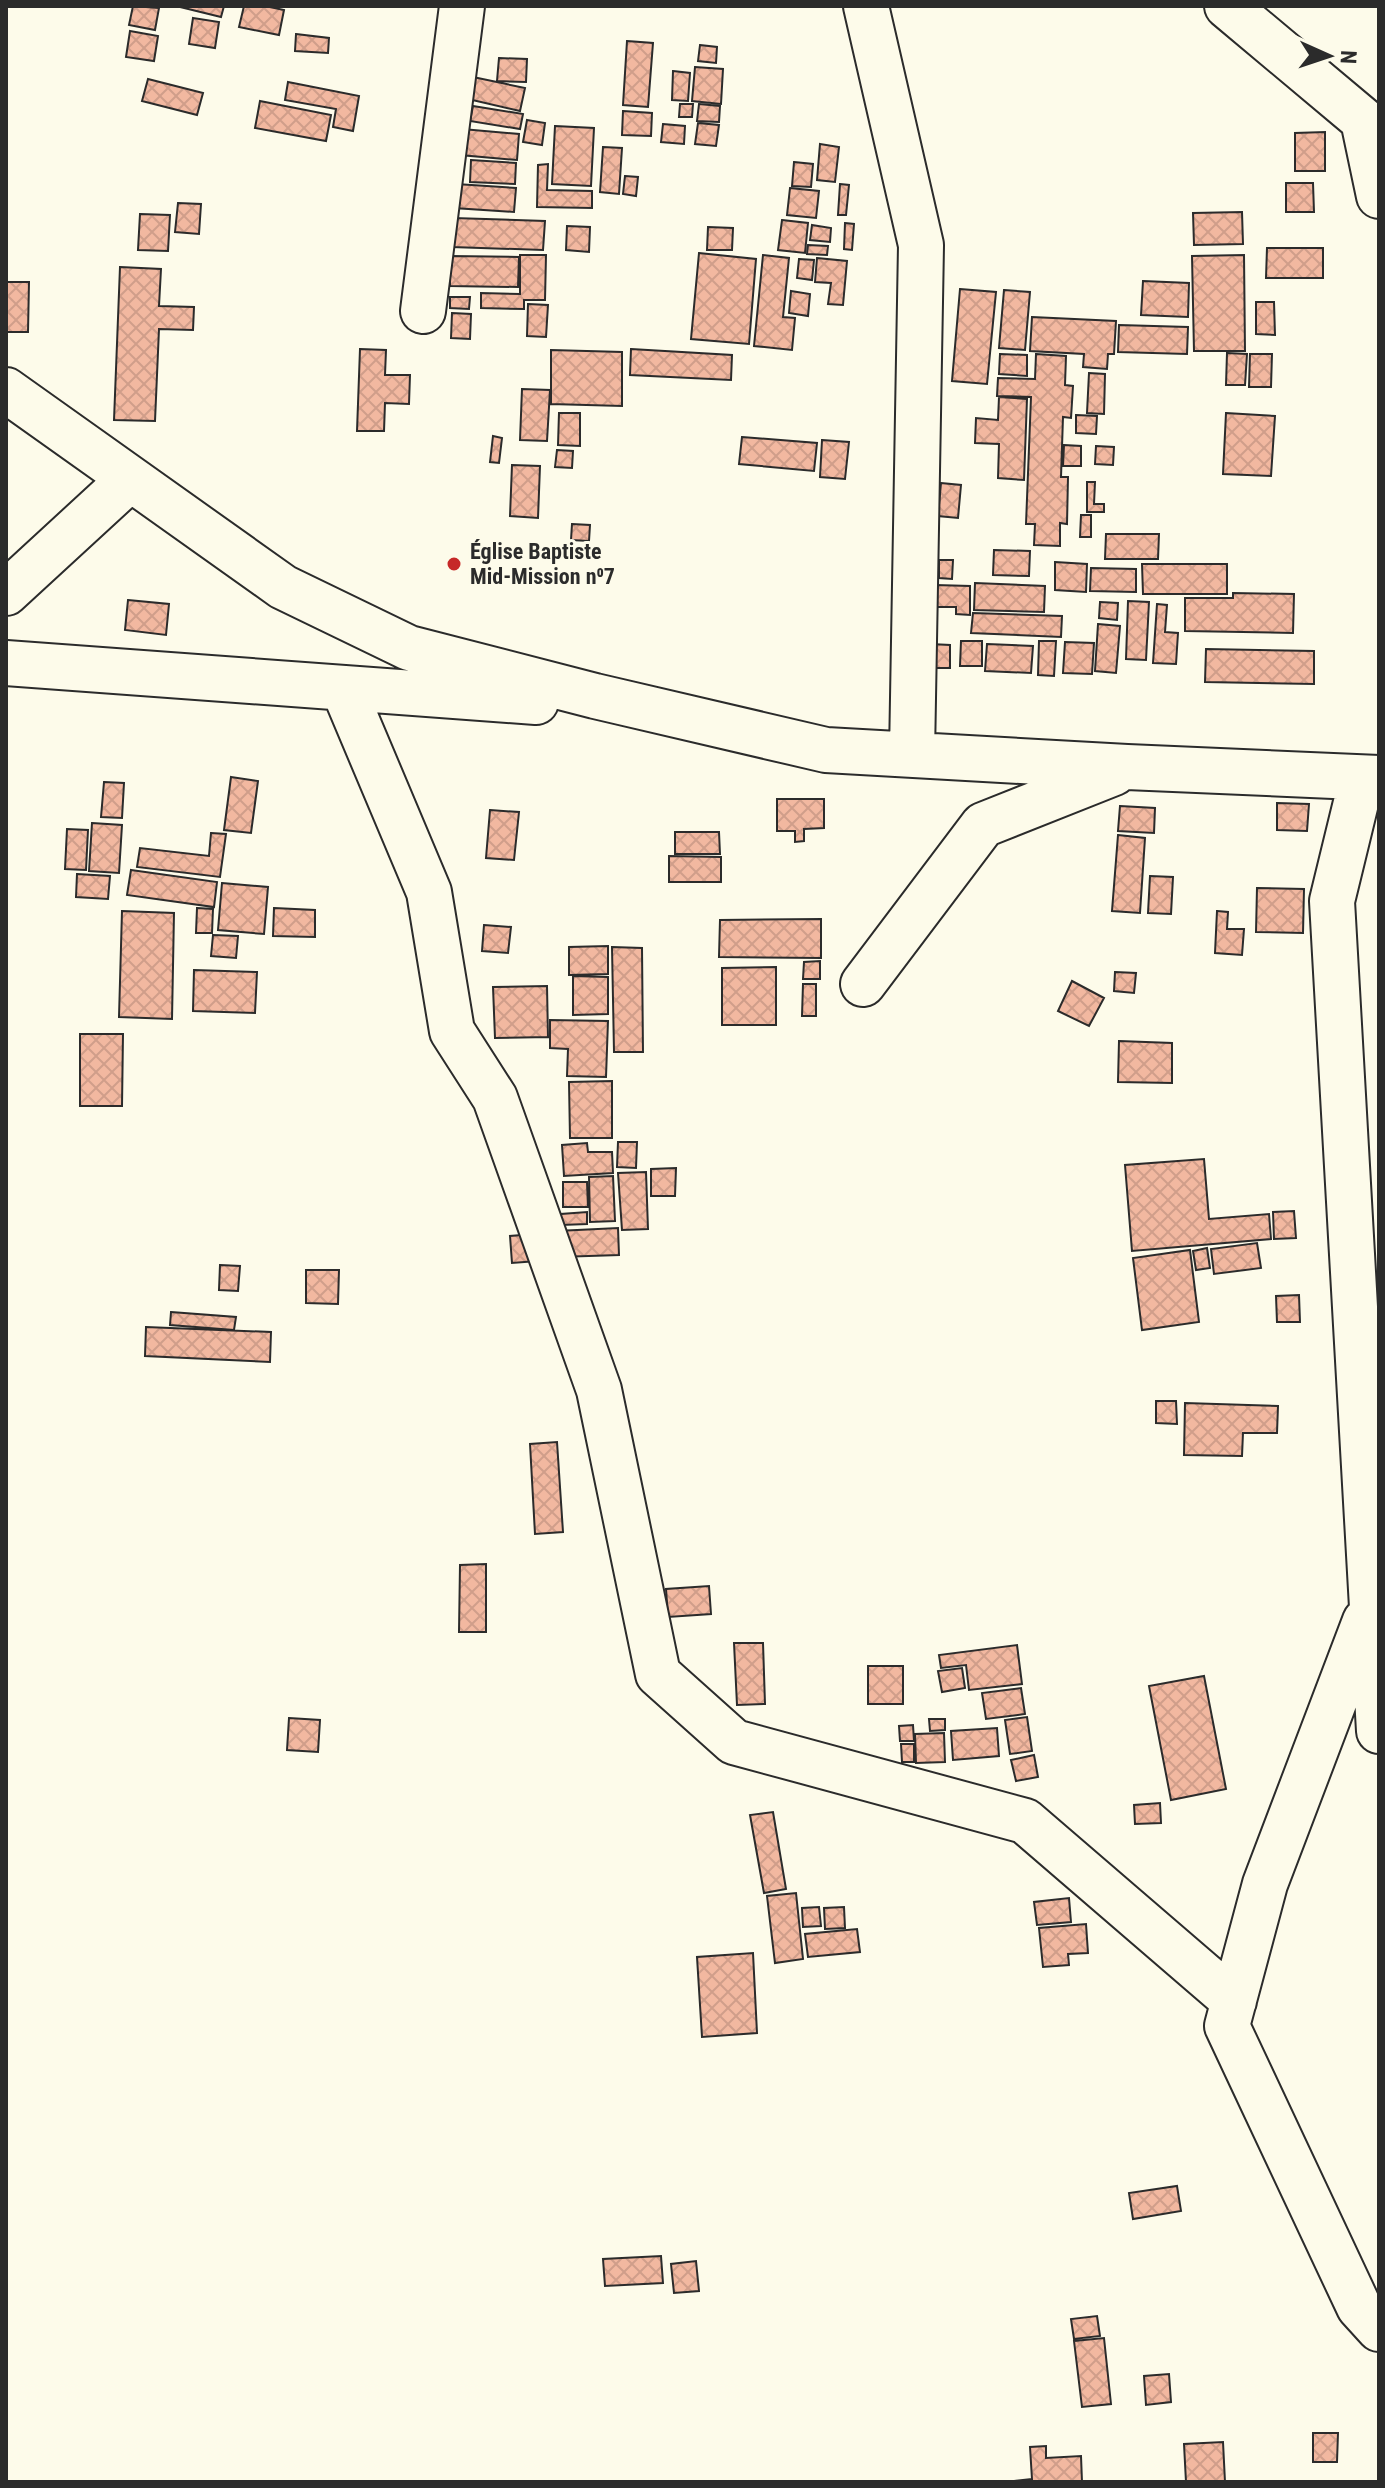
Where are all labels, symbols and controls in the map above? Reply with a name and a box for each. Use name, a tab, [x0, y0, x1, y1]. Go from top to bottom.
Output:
north arrow	[1289, 16, 1369, 96]
text: N	[1336, 50, 1361, 64]
place label: Église Baptiste Mid-Mission n⁰7	[470, 539, 615, 589]
marker: Église Baptiste Mid-Mission n⁰7	[445, 555, 463, 573]

